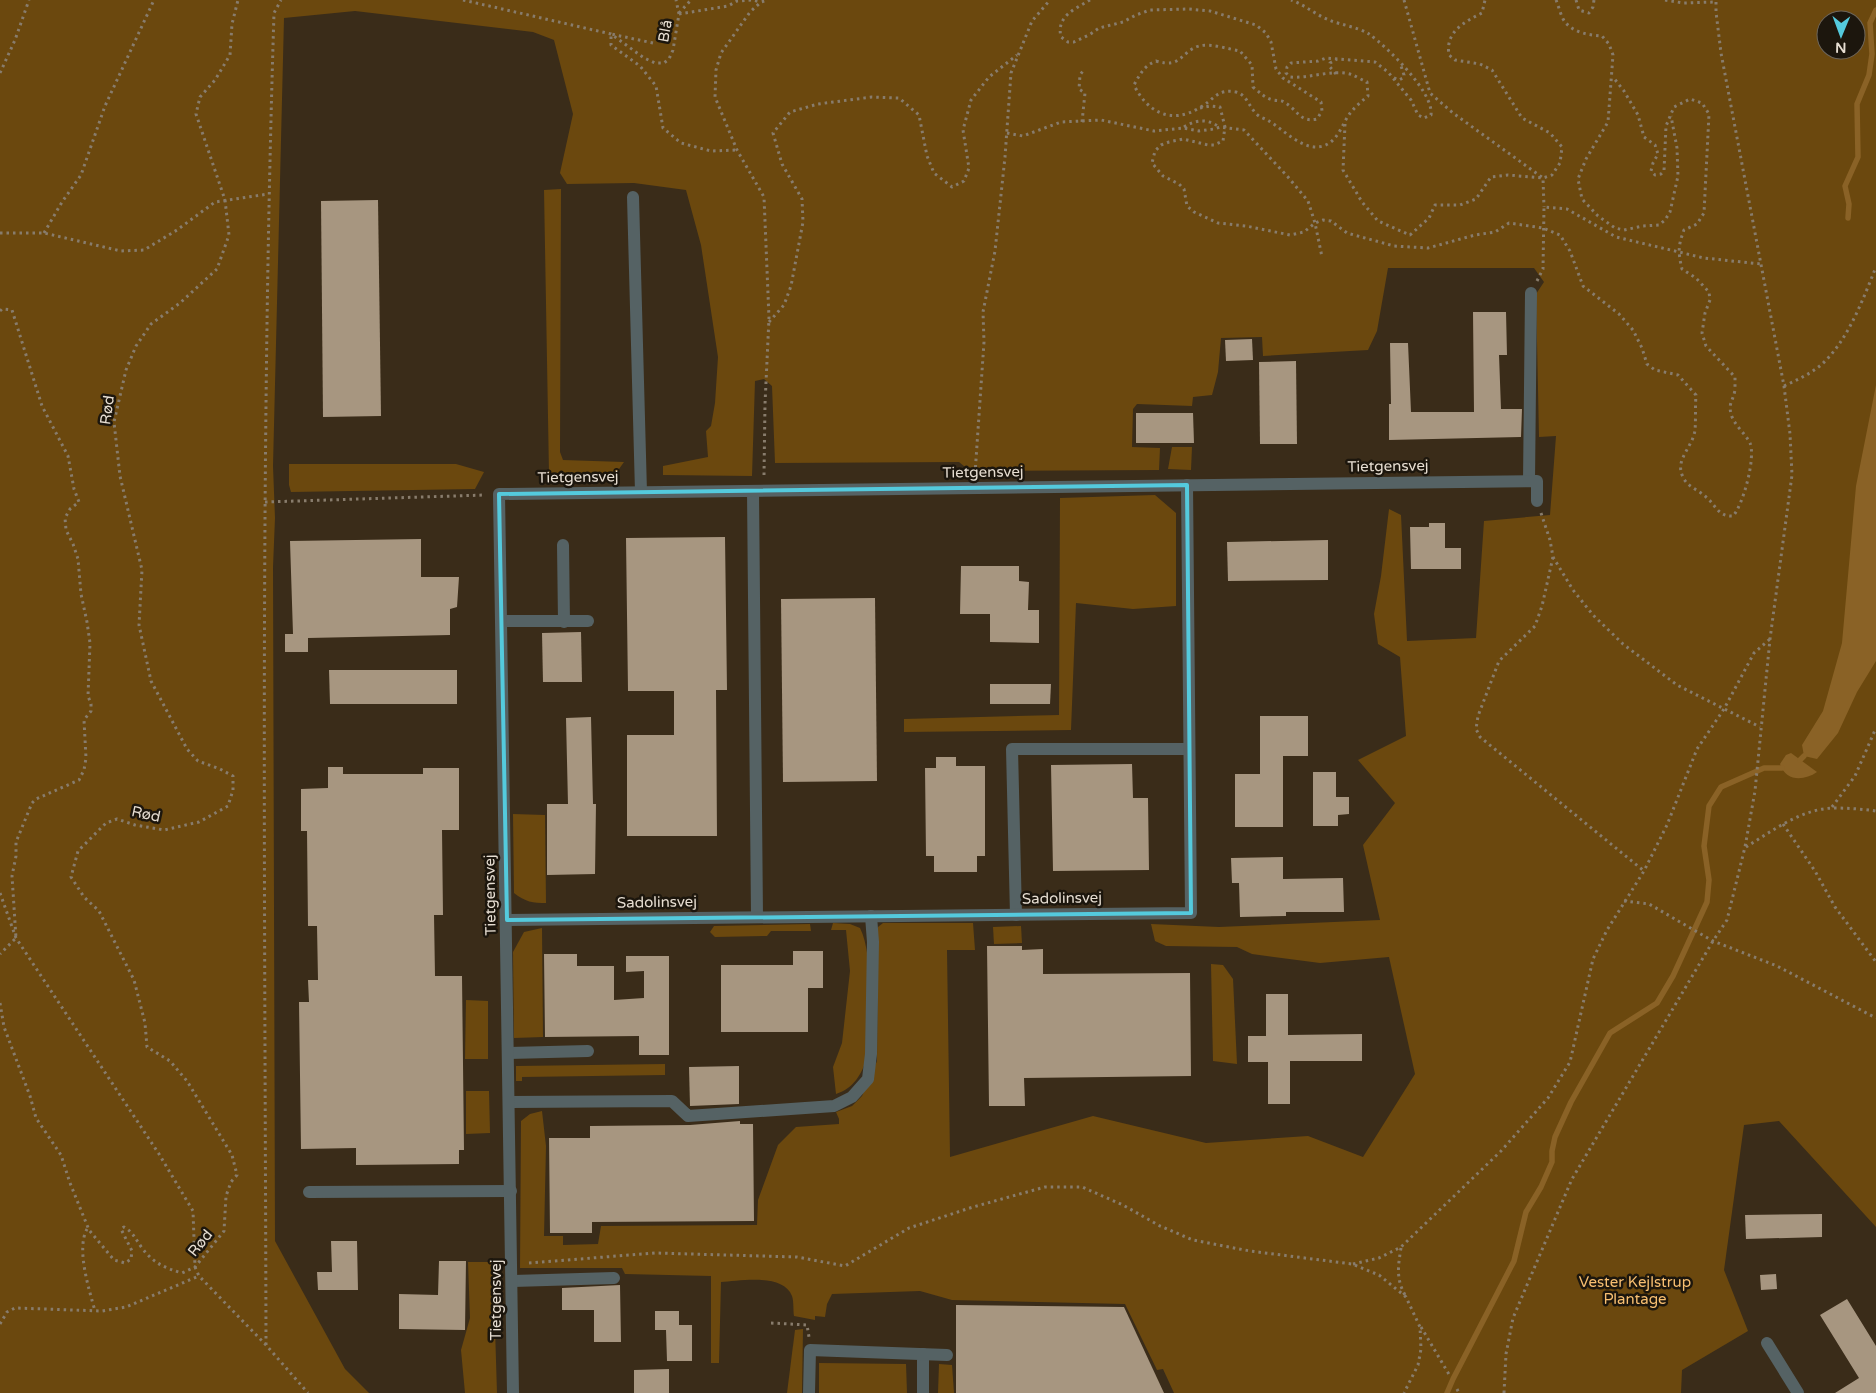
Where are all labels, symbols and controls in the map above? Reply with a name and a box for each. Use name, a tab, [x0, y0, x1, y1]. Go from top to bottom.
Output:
north arrow	[1816, 10, 1866, 60]
street label: Blå	[654, 18, 676, 44]
text: N	[1835, 39, 1847, 56]
street label: Rød	[96, 394, 118, 426]
street label: Tietgensvej	[1347, 456, 1429, 476]
street label: Tietgensvej	[942, 462, 1024, 482]
street label: Tietgensvej	[537, 467, 619, 487]
street label: Rød	[130, 802, 162, 826]
street label: Tietgensvej	[480, 854, 500, 936]
street label: Sadolinsvej	[1022, 888, 1102, 908]
street label: Sadolinsvej	[617, 892, 697, 912]
street label: Rød	[184, 1226, 216, 1260]
street label: Tietgensvej	[487, 1259, 505, 1341]
park label: Vester Kejlstrup Plantage	[1579, 1273, 1691, 1308]

